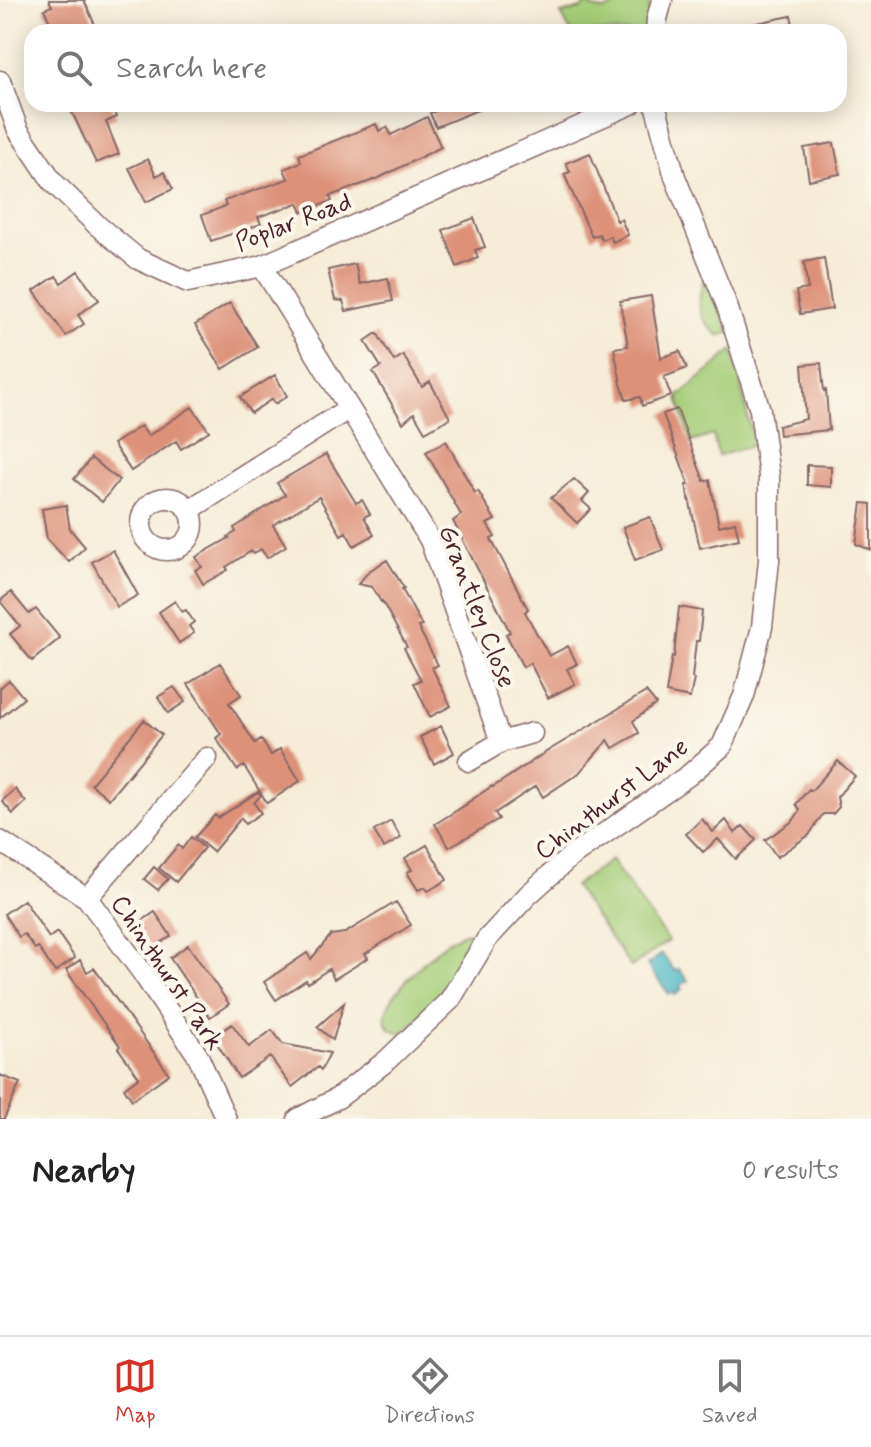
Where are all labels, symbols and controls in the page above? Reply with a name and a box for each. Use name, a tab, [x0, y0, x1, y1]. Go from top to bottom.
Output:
search box	[24, 24, 847, 112]
icon: search	[52, 46, 96, 90]
text: Search here	[116, 49, 267, 88]
street label: Poplar Road	[231, 185, 357, 261]
street label: Grantley Close	[429, 520, 523, 693]
street label: Chinthurst Lane	[528, 731, 696, 869]
street label: Chinthurst Park	[102, 889, 231, 1057]
text: Nearby	[32, 1149, 136, 1194]
text: 0 results	[742, 1154, 839, 1188]
tab: Map	[113, 1354, 157, 1430]
tab: Directions	[384, 1354, 475, 1430]
tab: Saved	[702, 1354, 757, 1430]

